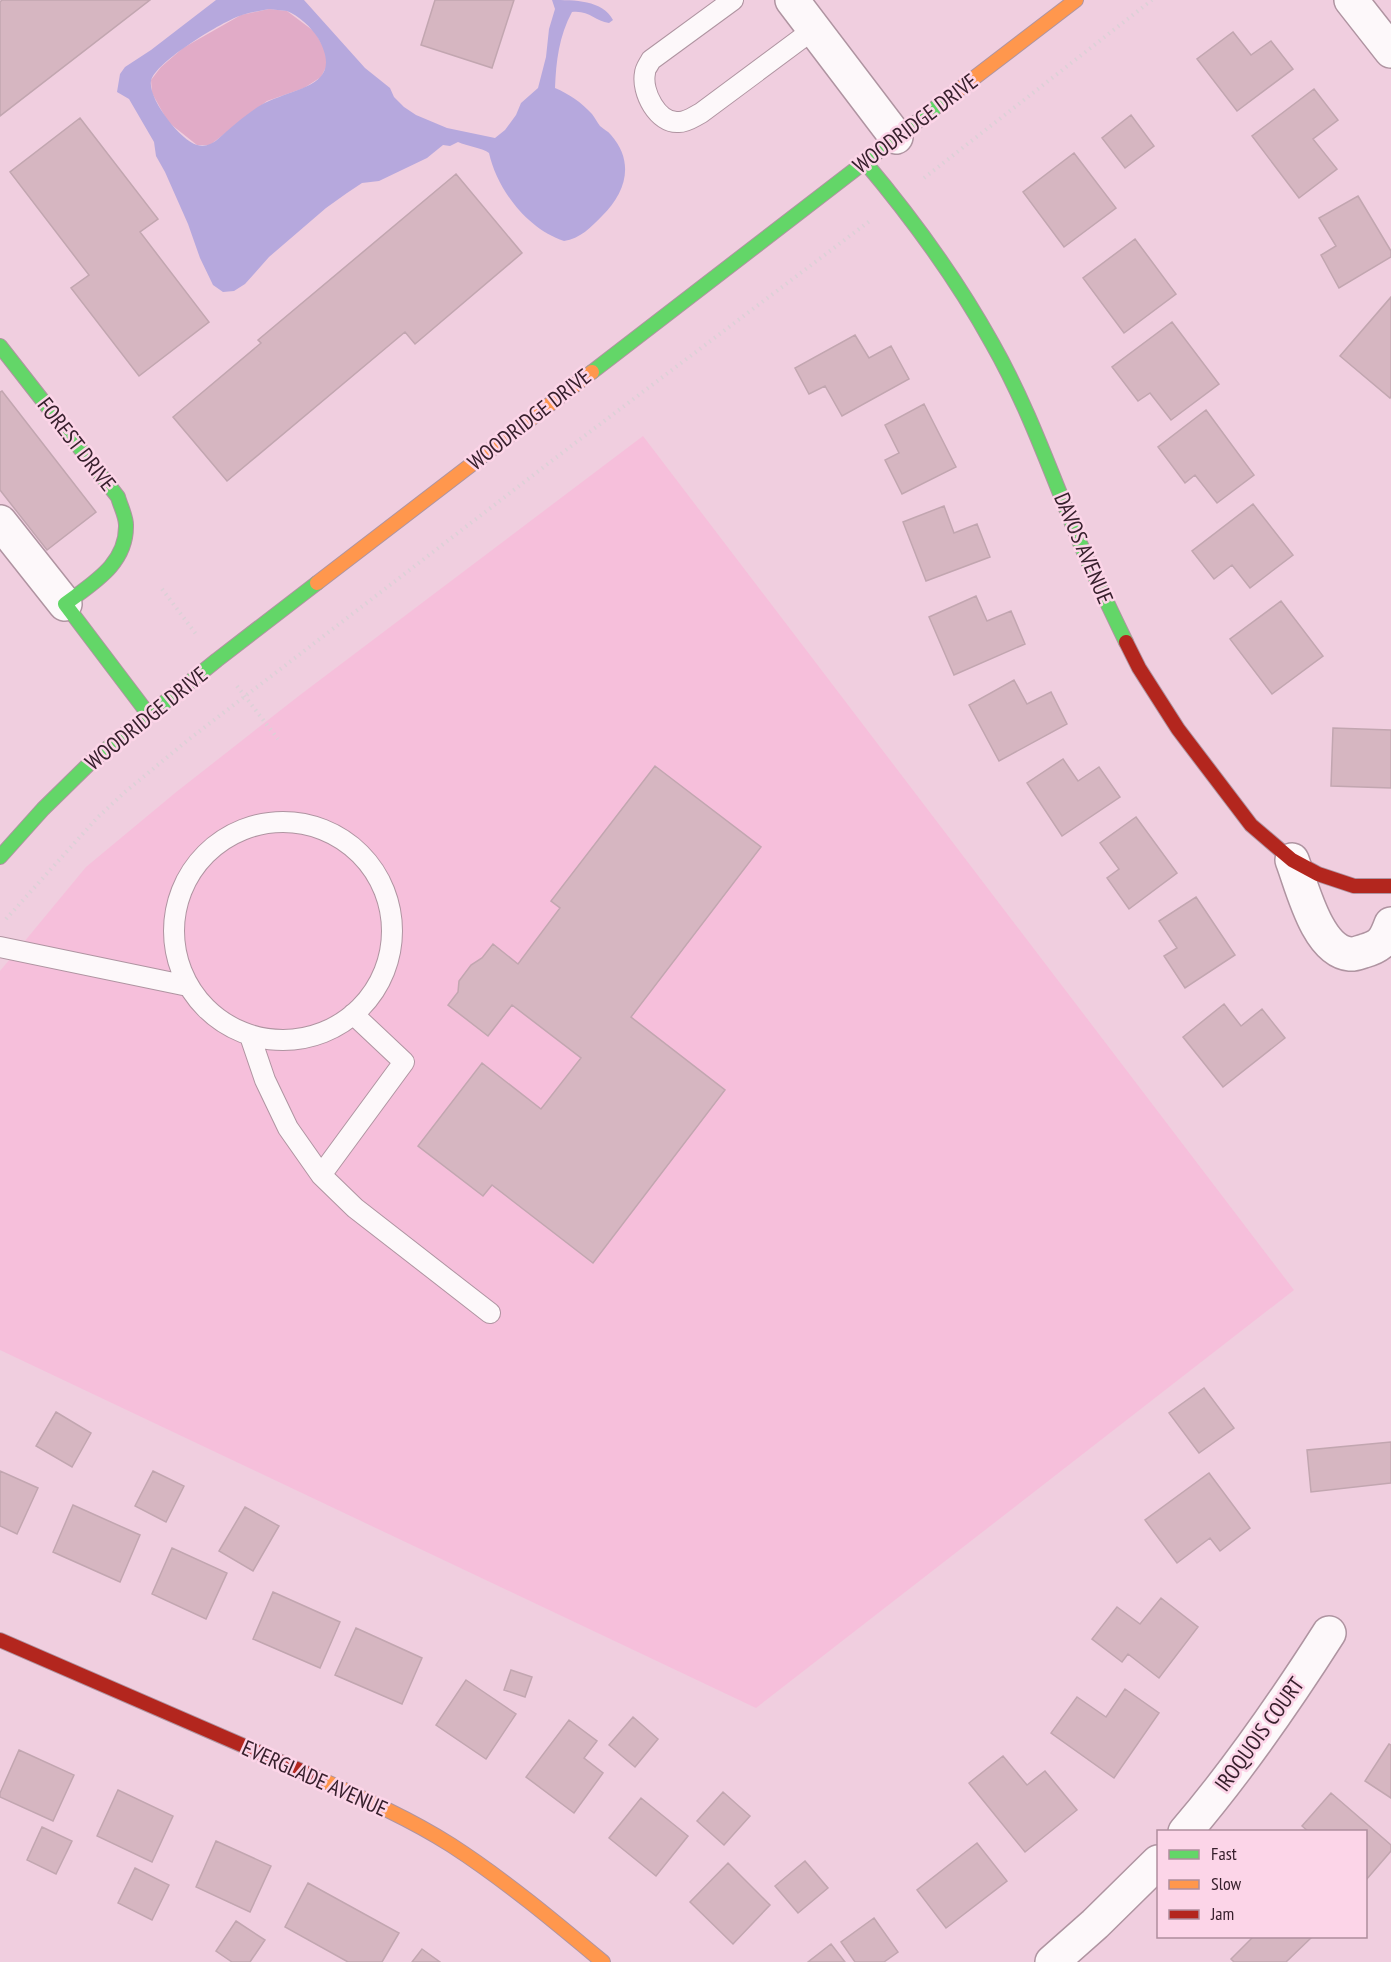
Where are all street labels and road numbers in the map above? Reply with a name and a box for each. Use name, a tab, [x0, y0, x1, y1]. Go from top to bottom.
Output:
street label: WOODRIDGE DRIVE	[847, 67, 983, 179]
street label: WOODRIDGE DRIVE	[462, 362, 596, 476]
street label: FOREST DRIVE	[32, 392, 122, 496]
street label: DAVOS AVENUE	[1048, 488, 1120, 608]
street label: WOODRIDGE DRIVE	[79, 660, 213, 776]
street label: IROQUOIS COURT	[1208, 1671, 1310, 1797]
street label: EVERGLADE AVENUE	[238, 1733, 392, 1823]

